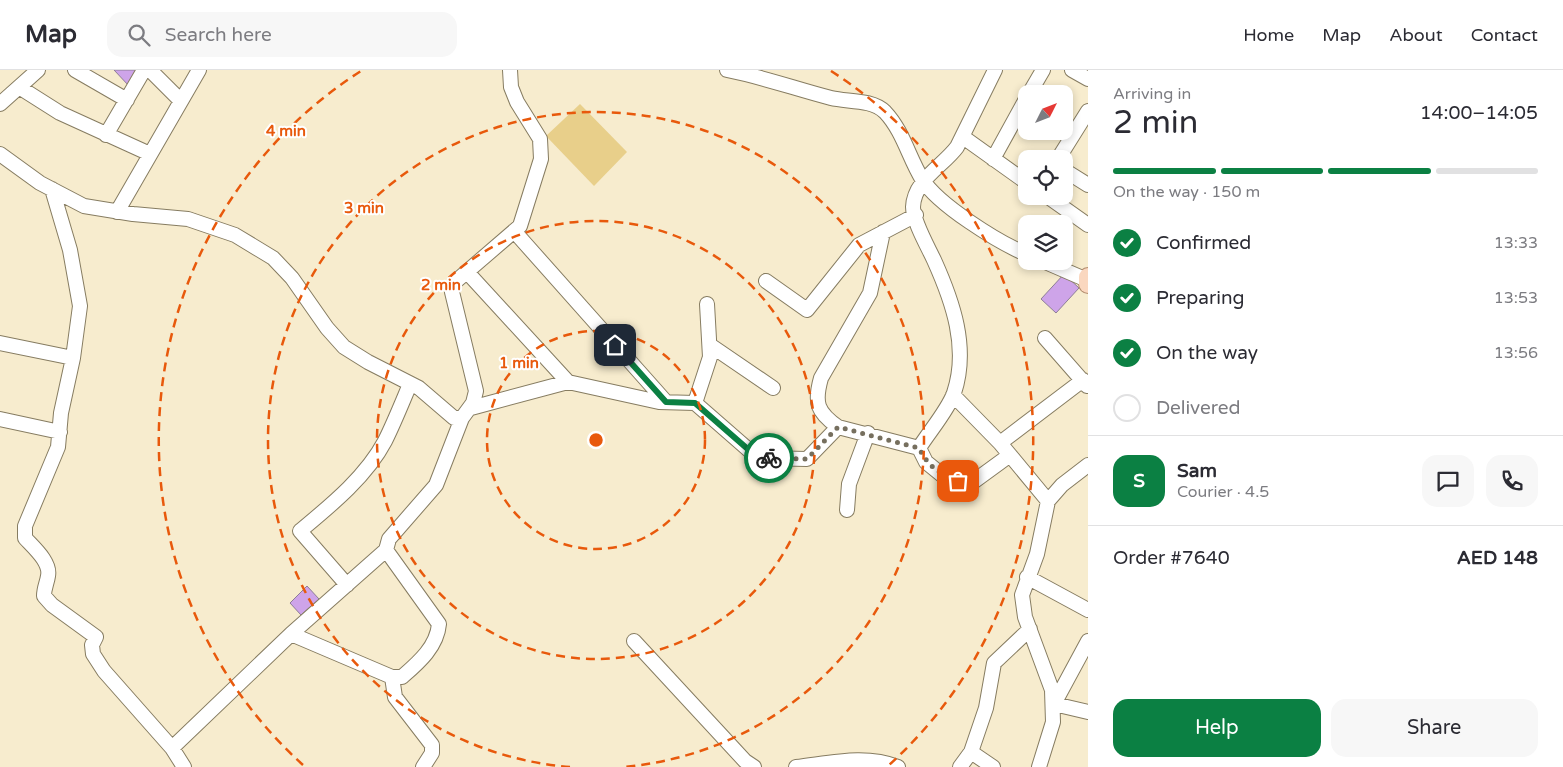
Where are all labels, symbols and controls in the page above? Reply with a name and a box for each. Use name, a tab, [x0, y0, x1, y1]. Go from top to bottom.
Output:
search box	[107, 12, 457, 57]
text: Map	[25, 20, 77, 49]
icon: search	[125, 21, 153, 49]
text: Search here	[165, 24, 272, 46]
text: Home	[1243, 24, 1294, 46]
text: Map	[1322, 24, 1361, 46]
text: About	[1389, 24, 1443, 46]
text: Contact	[1471, 24, 1538, 46]
text: Arriving in	[1113, 84, 1191, 104]
north arrow	[1018, 85, 1072, 140]
map controls	[1018, 85, 1073, 270]
text: 14:00–14:05	[1420, 102, 1538, 124]
text: 2 min	[1113, 104, 1198, 142]
text: 4 min	[266, 122, 306, 140]
button: locate	[1018, 150, 1073, 205]
text: On the way · 150 m	[1113, 182, 1260, 202]
text: 3 min	[344, 199, 384, 217]
button: layers	[1018, 215, 1073, 270]
icon: check	[1113, 229, 1141, 257]
text: Confirmed	[1156, 232, 1251, 254]
text: 13:33	[1494, 233, 1538, 253]
text: 2 min	[421, 276, 461, 294]
icon: check	[1113, 284, 1141, 312]
text: Preparing	[1156, 287, 1245, 309]
text: 13:53	[1494, 288, 1538, 308]
pin	[594, 324, 636, 366]
icon: home	[601, 331, 629, 359]
icon: check	[1113, 339, 1141, 367]
text: On the way	[1156, 342, 1258, 364]
text: 13:56	[1494, 343, 1538, 363]
text: 1 min	[499, 354, 539, 372]
text: Delivered	[1156, 397, 1241, 419]
centre of rings	[587, 431, 605, 449]
courier	[744, 433, 794, 483]
icon: bike	[755, 444, 783, 472]
button: chat	[1422, 455, 1474, 507]
button: phone	[1486, 455, 1538, 507]
pin	[937, 460, 979, 502]
text: Sam	[1177, 460, 1217, 482]
icon: bag	[944, 467, 972, 495]
text: S	[1133, 470, 1145, 492]
text: Courier · 4.5	[1177, 482, 1269, 502]
text: Order #7640	[1113, 547, 1230, 569]
text: AED 148	[1457, 547, 1538, 569]
button: Help	[1113, 699, 1321, 757]
button: Share	[1331, 699, 1538, 757]

